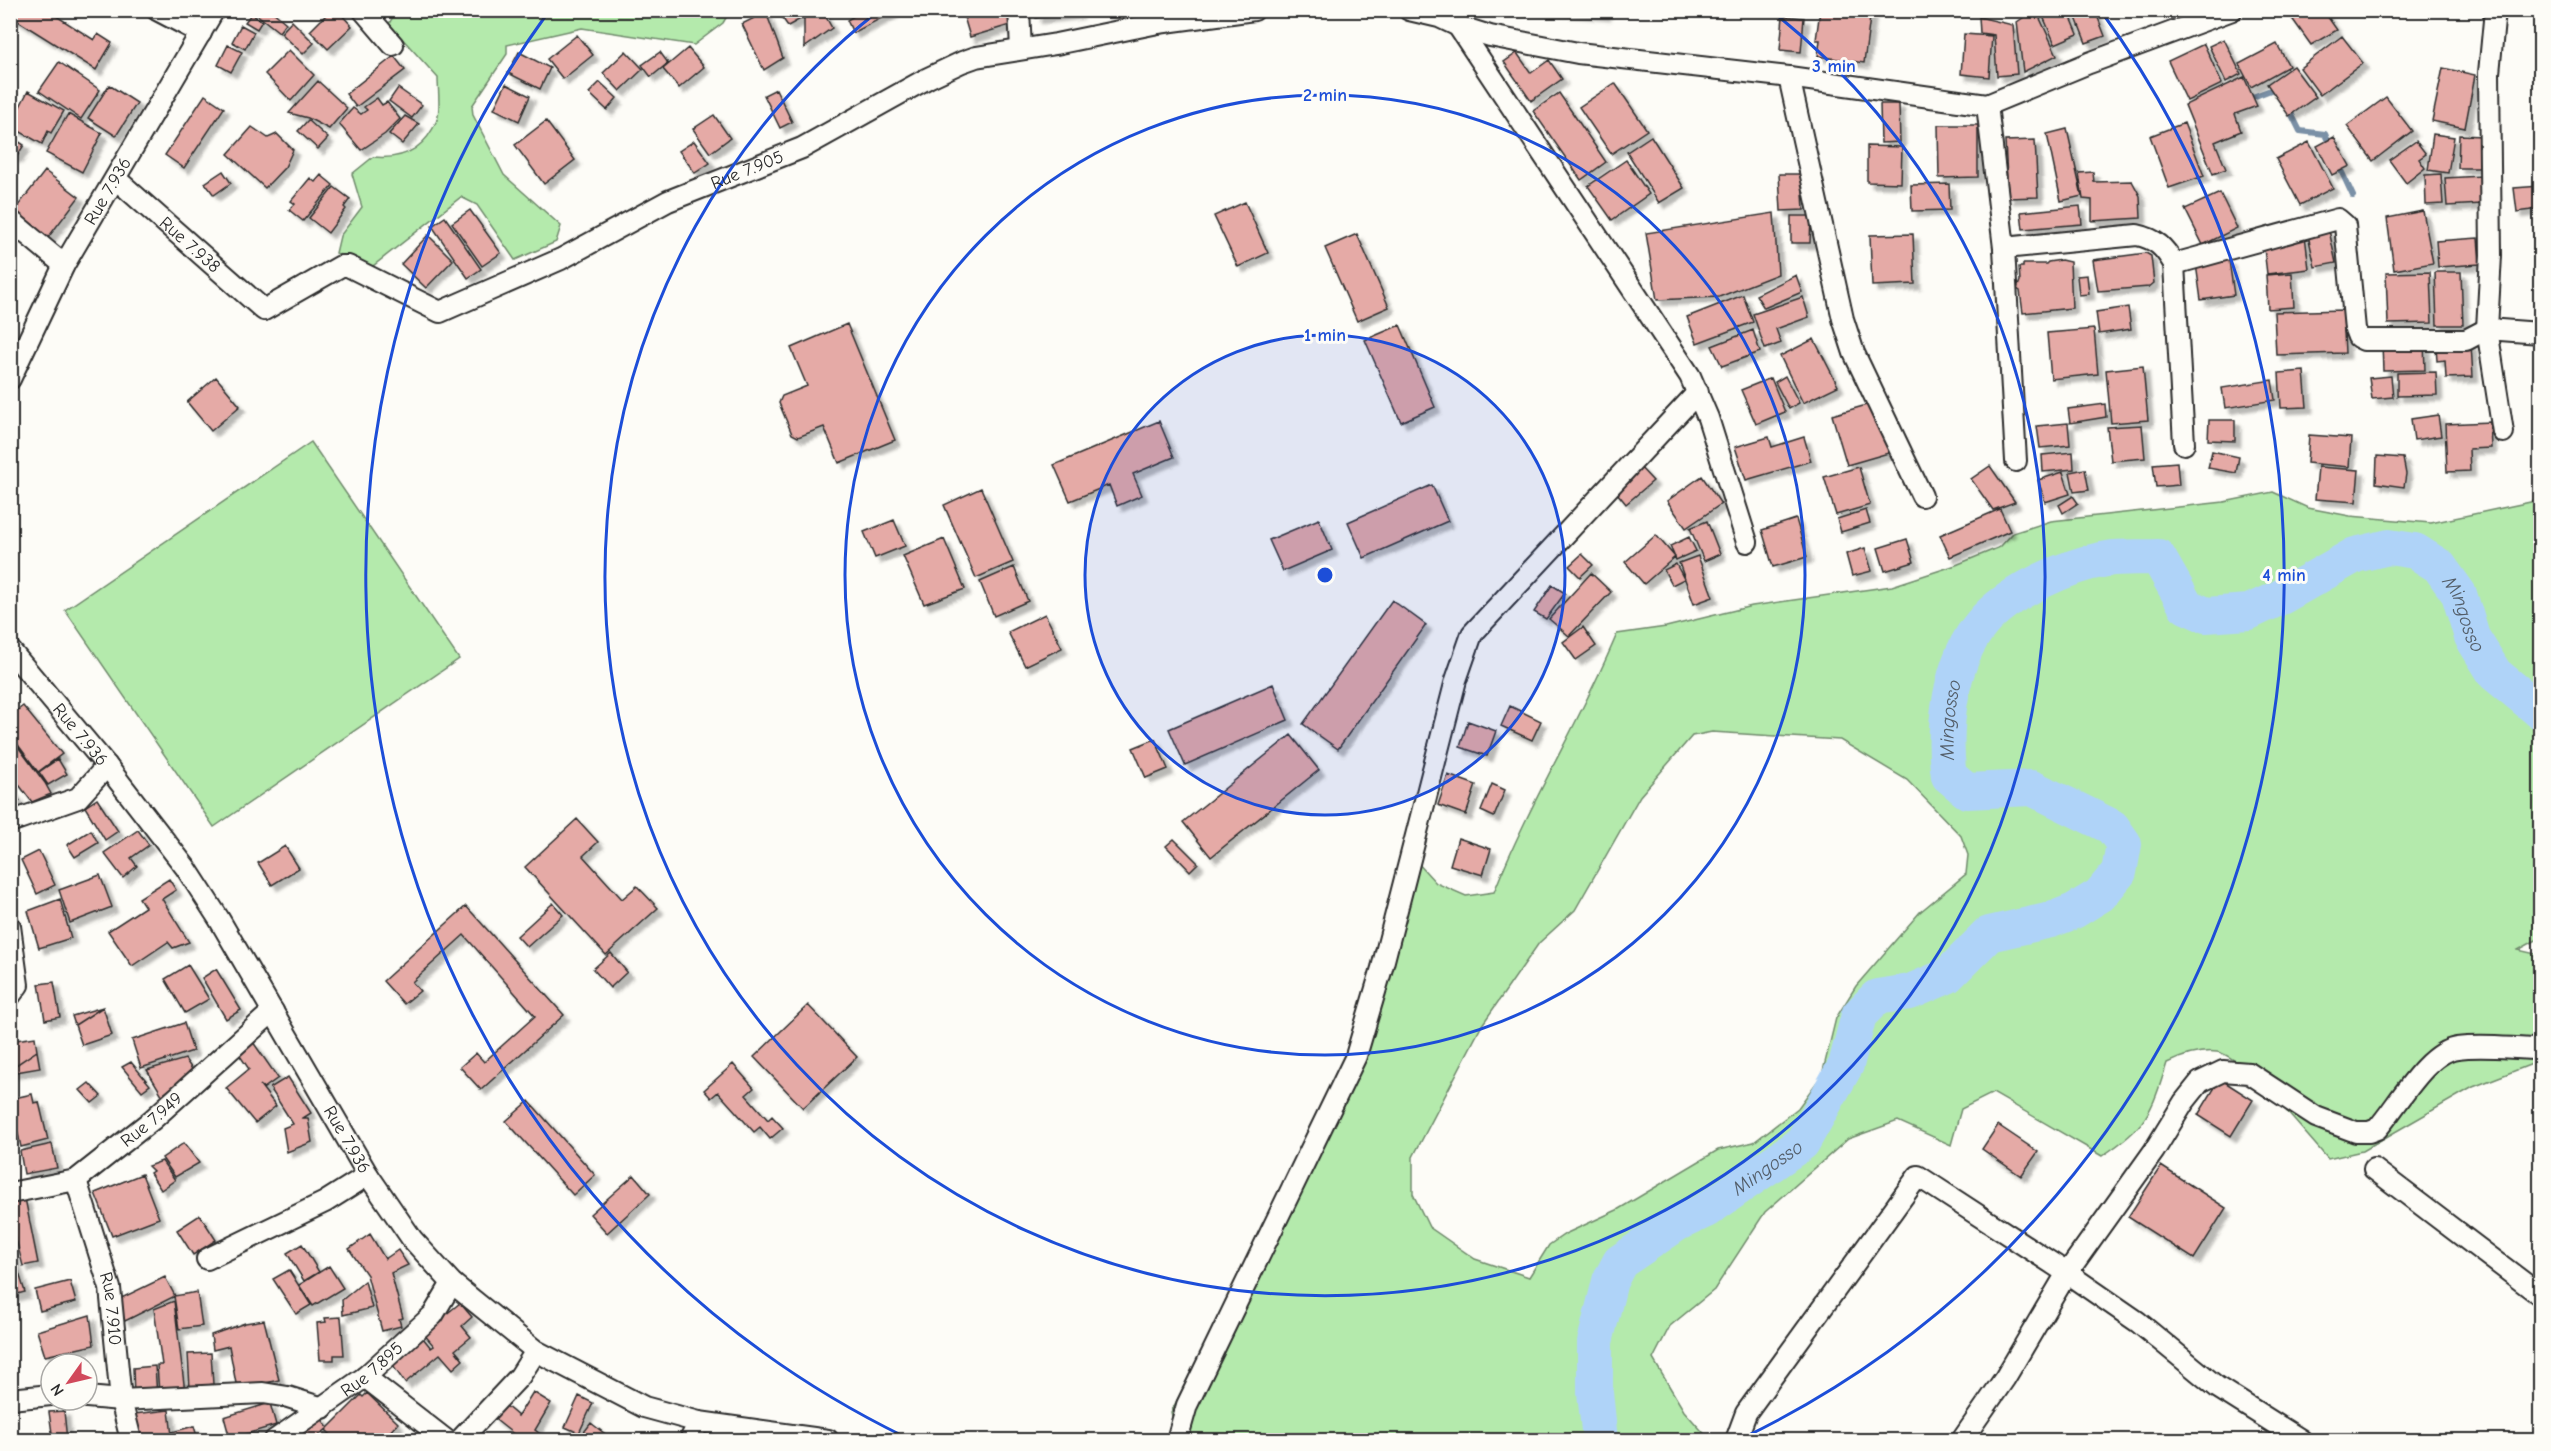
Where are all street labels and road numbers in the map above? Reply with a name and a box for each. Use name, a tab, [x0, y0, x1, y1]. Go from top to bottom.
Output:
street label: Rue 7.905	[708, 146, 787, 194]
street label: Rue 7.936	[80, 153, 136, 229]
street label: Rue 7.938	[155, 212, 225, 277]
street label: Rue 7.936	[49, 699, 113, 770]
street label: Rue 7.949	[116, 1087, 186, 1151]
street label: Rue 7.936	[319, 1102, 375, 1177]
street label: Rue 7.910	[95, 1269, 126, 1346]
street label: Rue 7.895	[337, 1337, 407, 1401]

